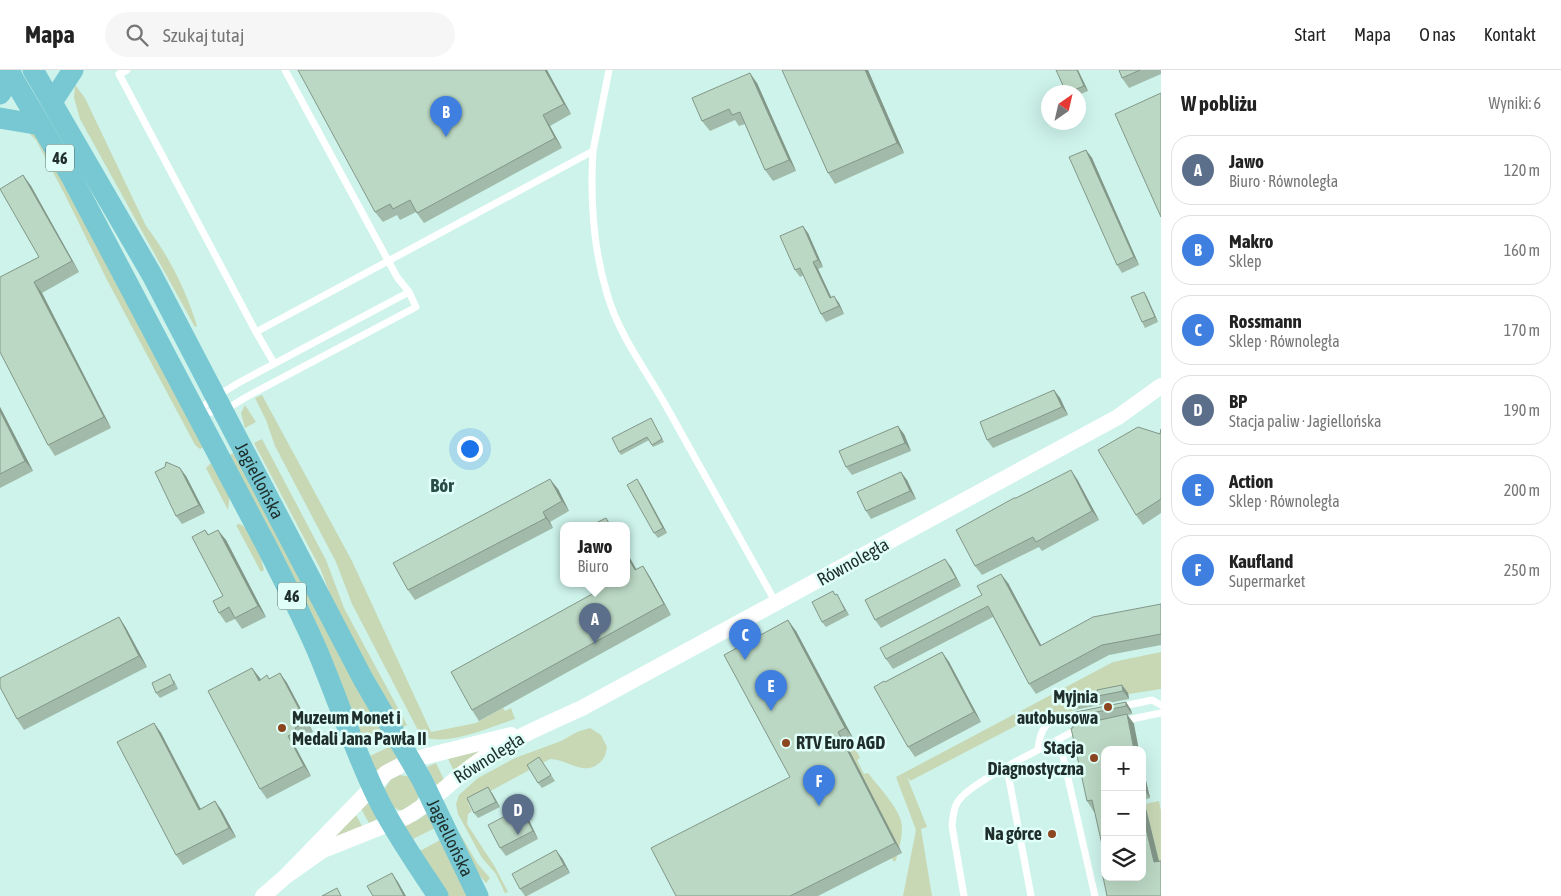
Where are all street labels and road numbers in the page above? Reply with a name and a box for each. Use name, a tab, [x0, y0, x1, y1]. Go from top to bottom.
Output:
road number: 46	[46, 145, 74, 172]
street label: Jagiellońska	[231, 439, 288, 522]
street label: Równoległa	[813, 533, 892, 590]
road number: 46	[278, 582, 306, 610]
street label: Równoległa	[450, 728, 528, 787]
street label: Jagiellońska	[423, 795, 478, 880]

